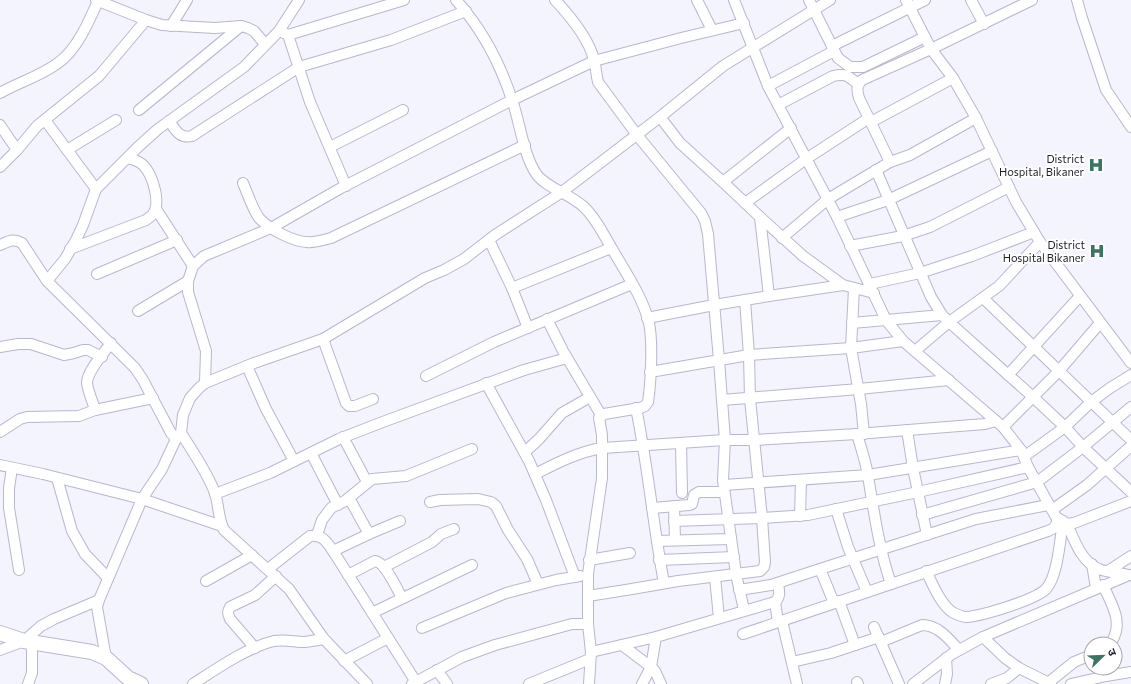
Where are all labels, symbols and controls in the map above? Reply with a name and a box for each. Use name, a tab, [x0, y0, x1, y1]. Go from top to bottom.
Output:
place label: District Hospital, Bikaner	[999, 152, 1085, 178]
hospital icon: District Hospital, Bikaner	[1087, 156, 1105, 174]
place label: District Hospital Bikaner	[1003, 238, 1086, 264]
hospital icon: District Hospital Bikaner	[1088, 242, 1106, 260]
north arrow	[1083, 636, 1123, 676]
text: उ	[1105, 646, 1120, 658]

